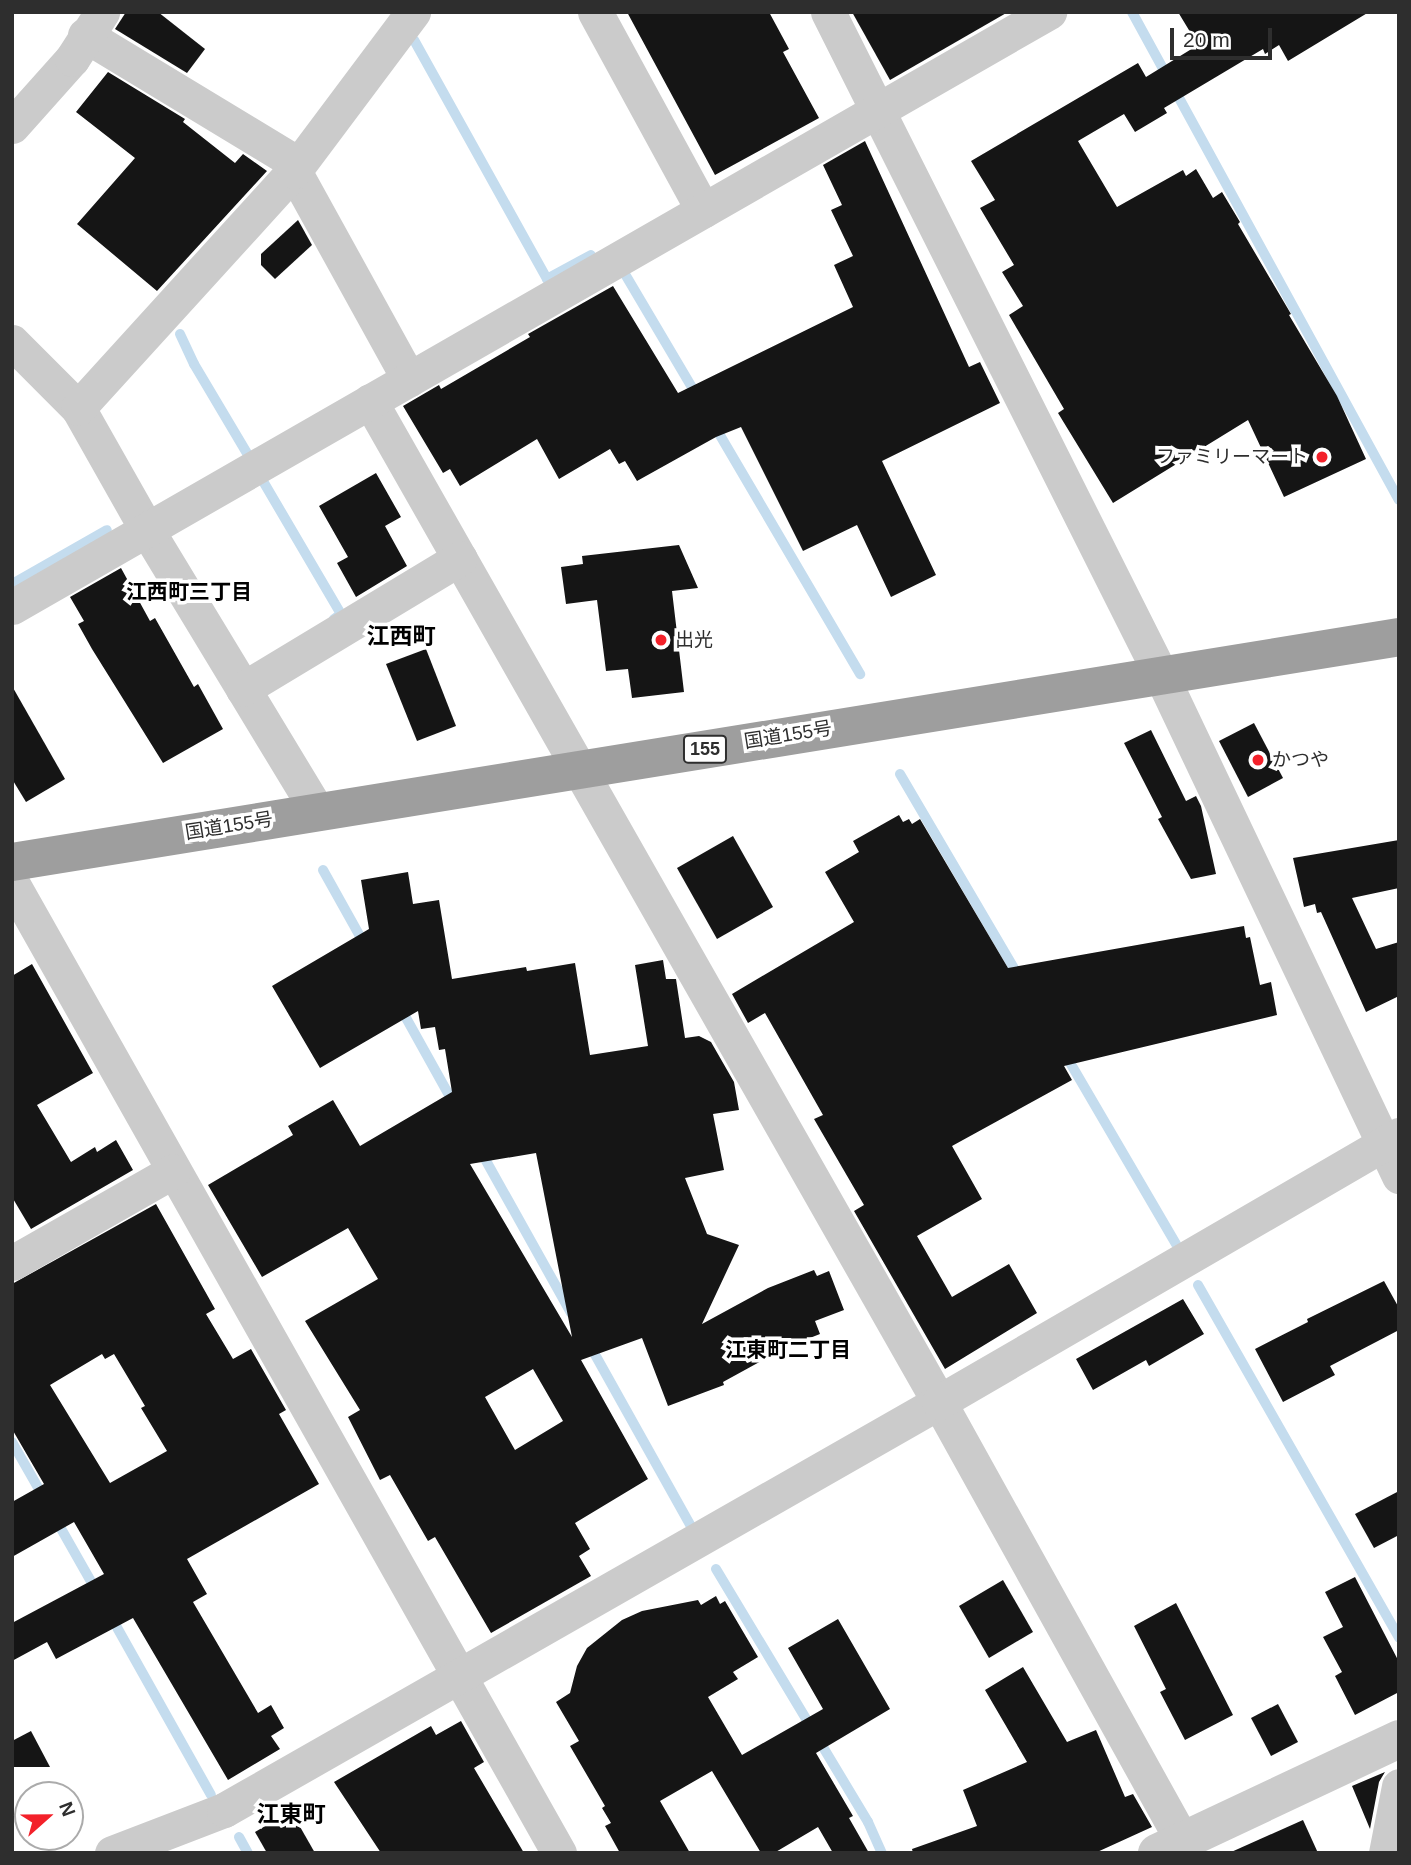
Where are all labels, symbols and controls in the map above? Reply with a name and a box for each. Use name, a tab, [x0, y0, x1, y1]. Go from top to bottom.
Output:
scale bar	[1173, 14, 1274, 58]
text: 20 m	[1183, 28, 1230, 51]
place label: ファミリーマート	[1156, 446, 1308, 468]
marker: ファミリーマート	[1314, 449, 1330, 465]
district label: 江西町三丁目	[126, 579, 252, 605]
district label: 江西町	[367, 622, 435, 650]
place label: 出光	[675, 629, 713, 651]
marker: 出光	[653, 632, 669, 648]
street label: 国道155号	[742, 717, 834, 753]
road number: 155	[682, 734, 728, 764]
place label: かつや	[1272, 749, 1329, 771]
marker: かつや	[1250, 752, 1266, 768]
street label: 国道155号	[183, 808, 275, 844]
district label: 江東町二丁目	[725, 1337, 851, 1363]
north arrow	[14, 1781, 84, 1851]
text: N	[55, 1799, 79, 1819]
district label: 江東町	[257, 1800, 325, 1828]

